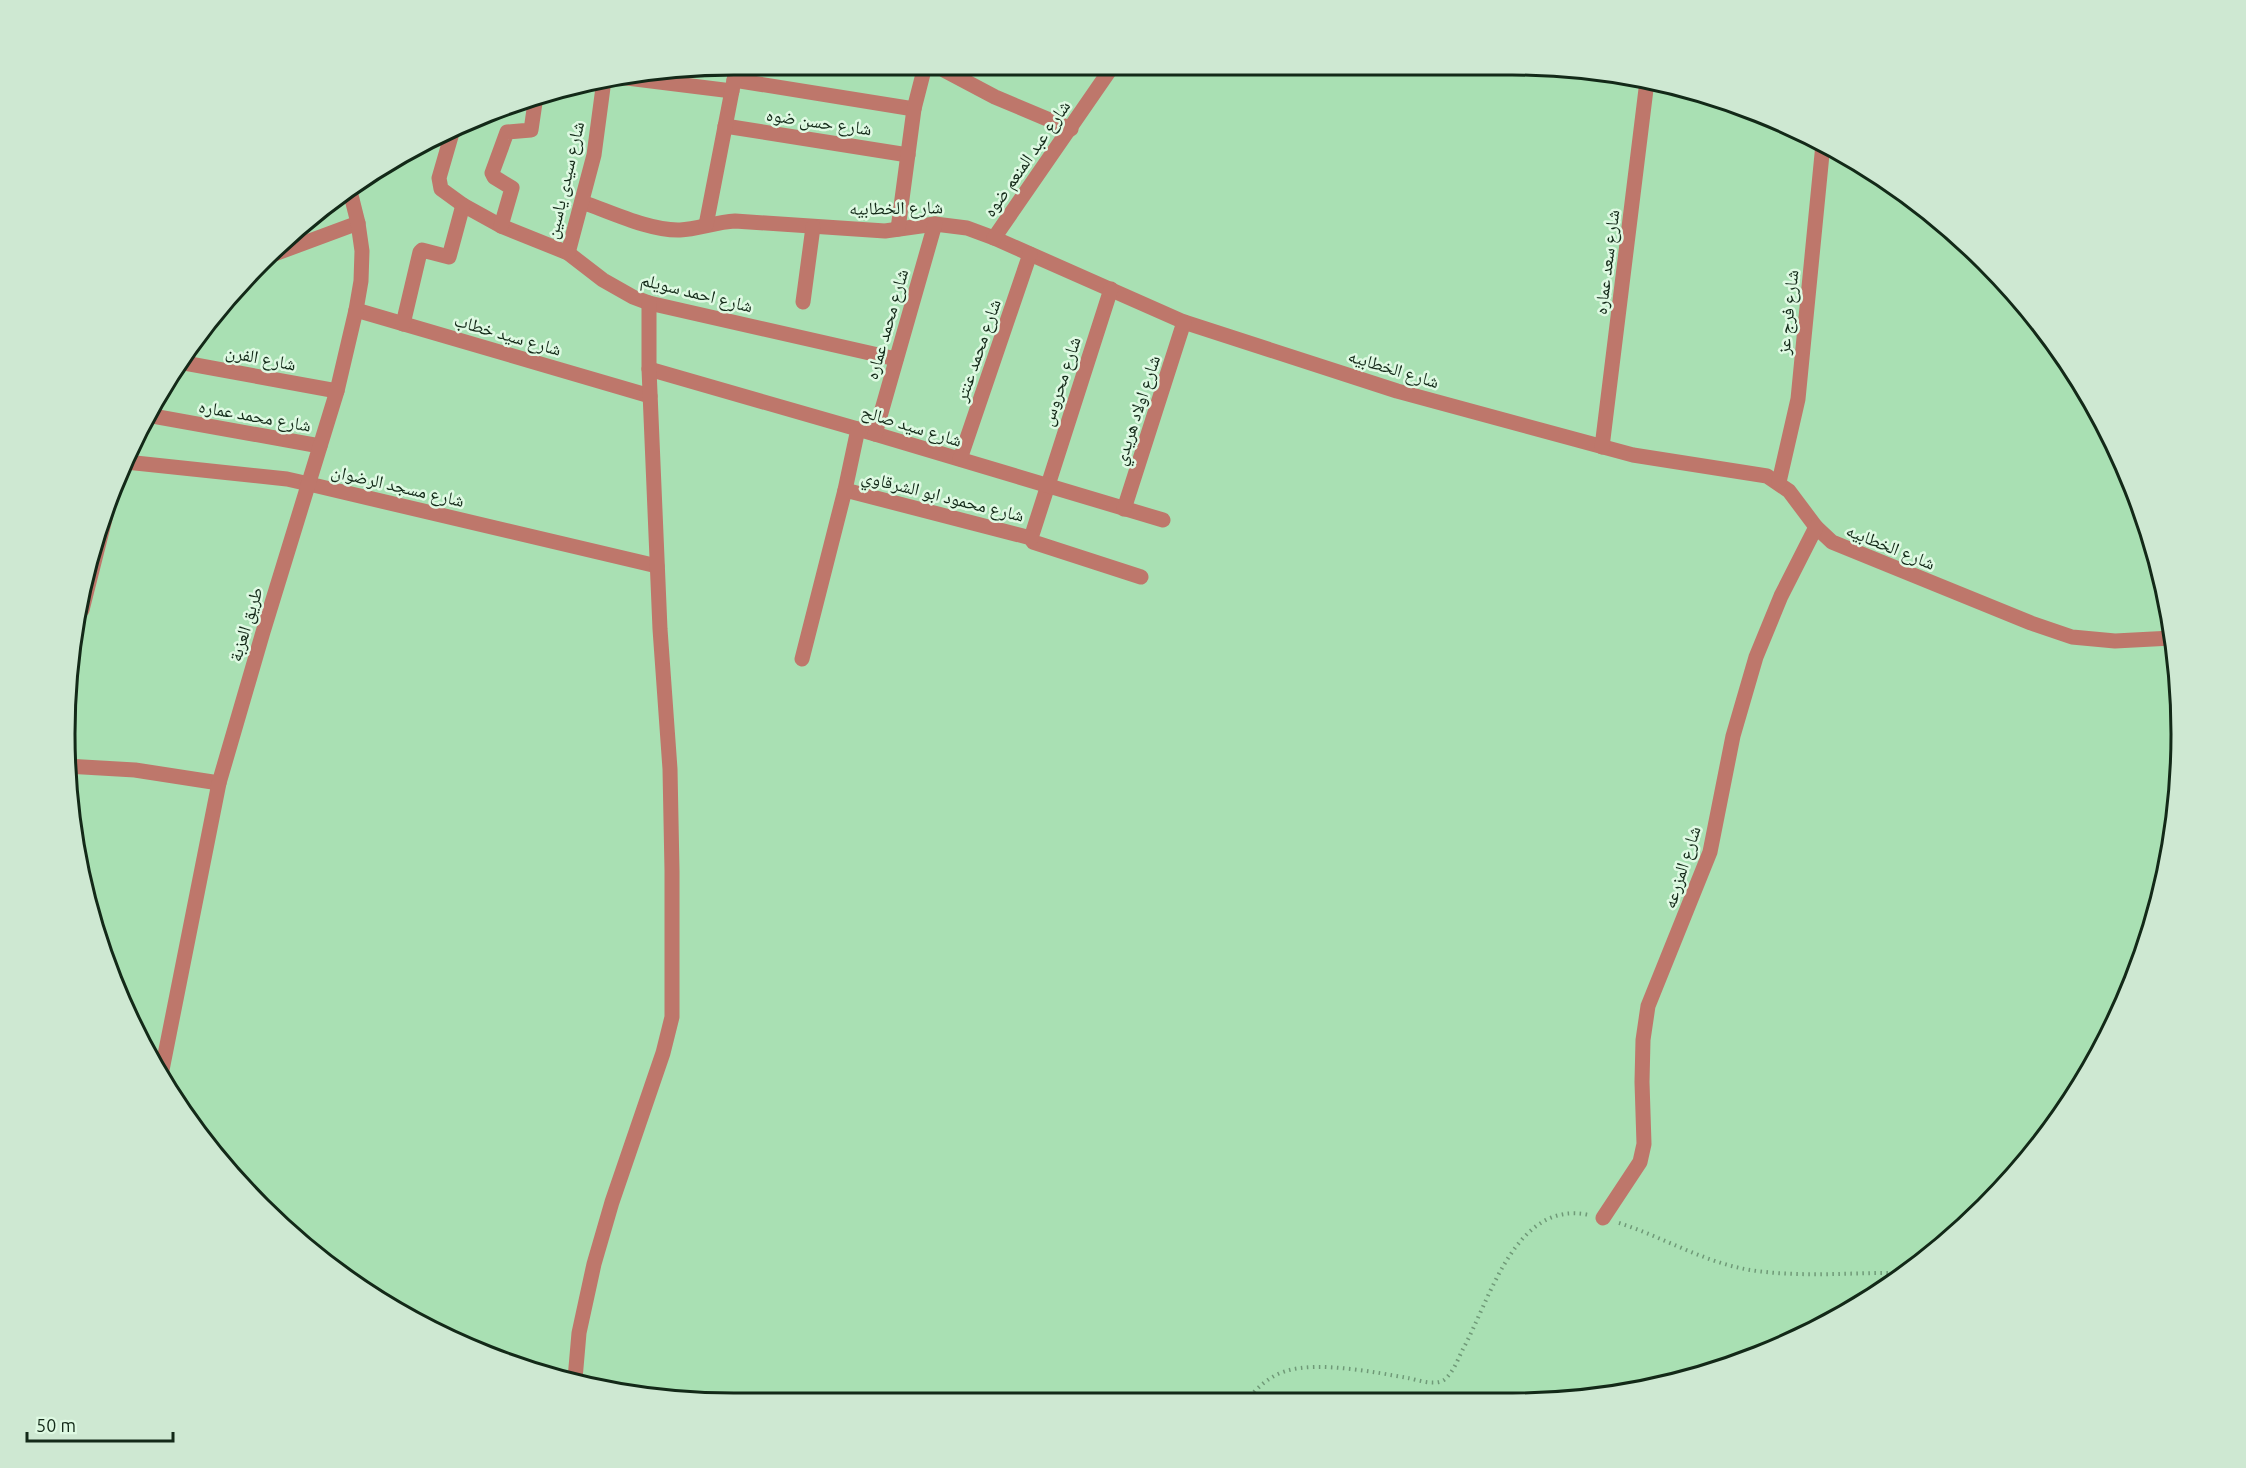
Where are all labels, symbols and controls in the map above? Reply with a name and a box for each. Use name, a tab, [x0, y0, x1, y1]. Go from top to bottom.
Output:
street label: شارع عبد المنعم ضوه	[978, 96, 1076, 222]
street label: شارع حسن ضوه	[765, 104, 873, 140]
street label: شارع سيدى ياسين	[541, 119, 589, 241]
street label: شارع الخطابيه	[849, 196, 943, 220]
street label: شارع سعد عماره	[1590, 208, 1624, 316]
street label: شارع محمد عماره	[861, 266, 913, 382]
street label: شارع احمد سويلم	[638, 268, 755, 318]
street label: شارع فرج عز	[1773, 269, 1804, 357]
street label: شارع محمد عنتر	[950, 296, 1006, 405]
street label: شارع سيد خطاب	[452, 309, 564, 361]
street label: شارع محروس	[1036, 334, 1086, 429]
street label: شارع الفرن	[224, 340, 298, 376]
street label: شارع الخطابيه	[1346, 345, 1442, 393]
street label: شارع اولاد هريدي	[1109, 353, 1168, 469]
street label: شارع محمد عماره	[197, 395, 313, 437]
street label: شارع سيد صالح	[859, 400, 965, 453]
street label: شارع مسجد الرضوان	[329, 460, 466, 512]
street label: شارع محمود ابو الشرقاوي	[858, 465, 1026, 530]
street label: شارع الخطابيه	[1843, 519, 1938, 575]
street label: طريق العزبة	[224, 584, 268, 664]
street label: شارع المزرعه	[1658, 823, 1706, 911]
scale bar	[27, 1405, 172, 1443]
text: 50 m	[36, 1415, 76, 1435]

